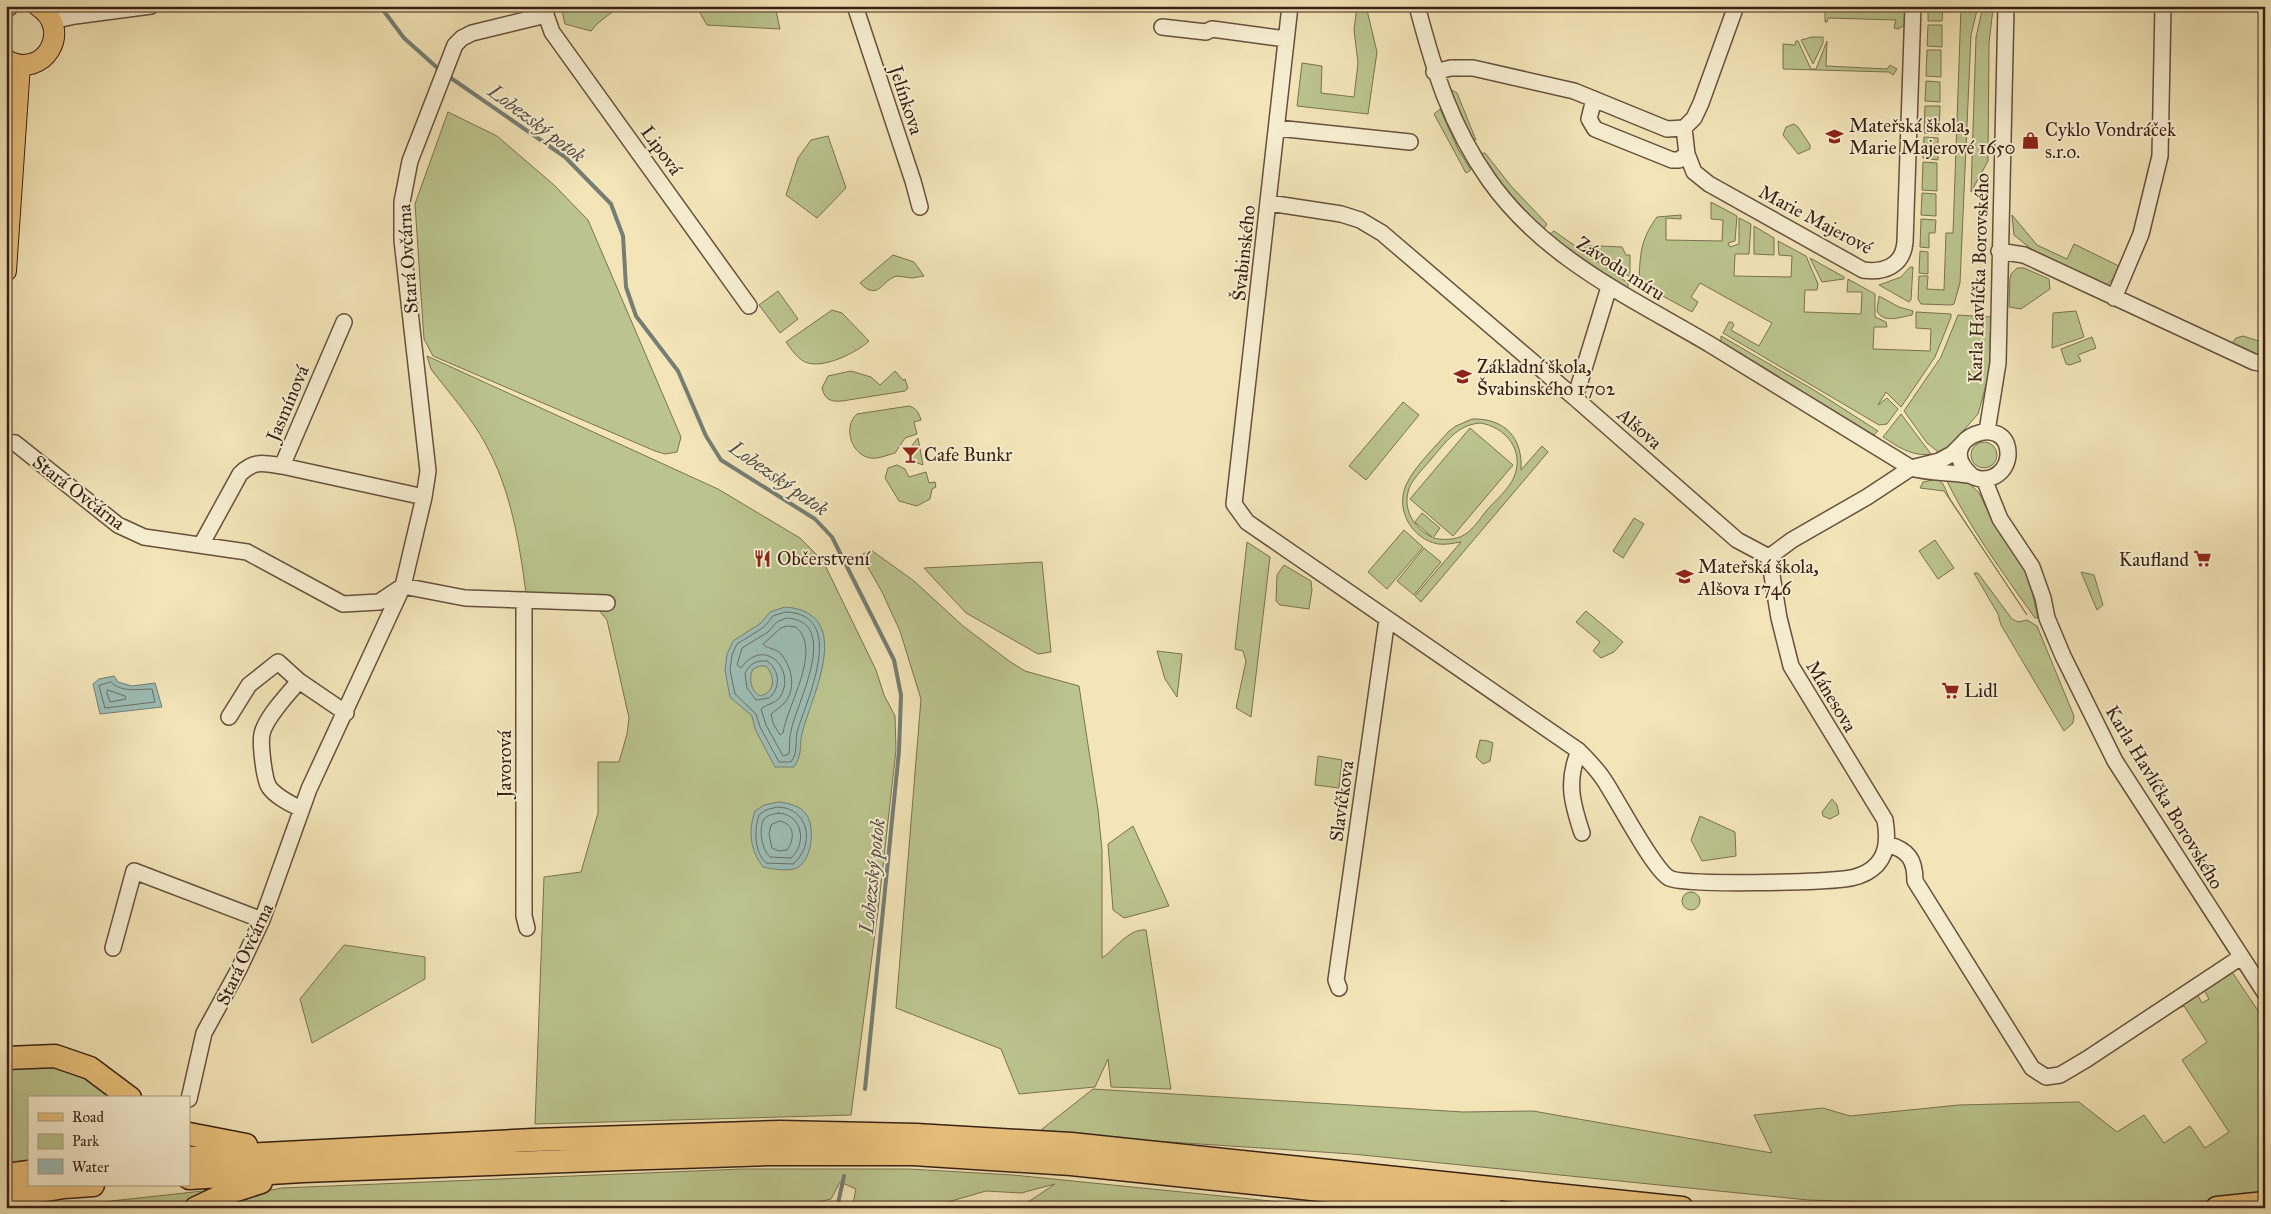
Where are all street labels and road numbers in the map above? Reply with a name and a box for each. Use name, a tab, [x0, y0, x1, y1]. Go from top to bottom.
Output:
street label: Jelínkova	[883, 61, 929, 139]
street label: Lipová	[636, 121, 688, 180]
street label: Karla Havlíčka Borovského	[1963, 172, 1994, 383]
street label: Marie Majerové	[1755, 180, 1877, 259]
street label: Stará Ovčárna	[392, 202, 423, 315]
street label: Švabinského	[1227, 204, 1260, 302]
street label: Závodu míru	[1572, 231, 1669, 305]
street label: Jasmínová	[260, 361, 315, 447]
street label: Alšova	[1612, 402, 1667, 455]
street label: Stará Ovčárna	[28, 450, 130, 535]
street label: Mánesova	[1801, 656, 1862, 737]
street label: Karla Havlíčka Borovského	[2101, 701, 2229, 893]
street label: Javorová	[493, 729, 517, 800]
street label: Slavíčkova	[1324, 758, 1359, 843]
street label: Stará Ovčárna	[211, 899, 279, 1009]

